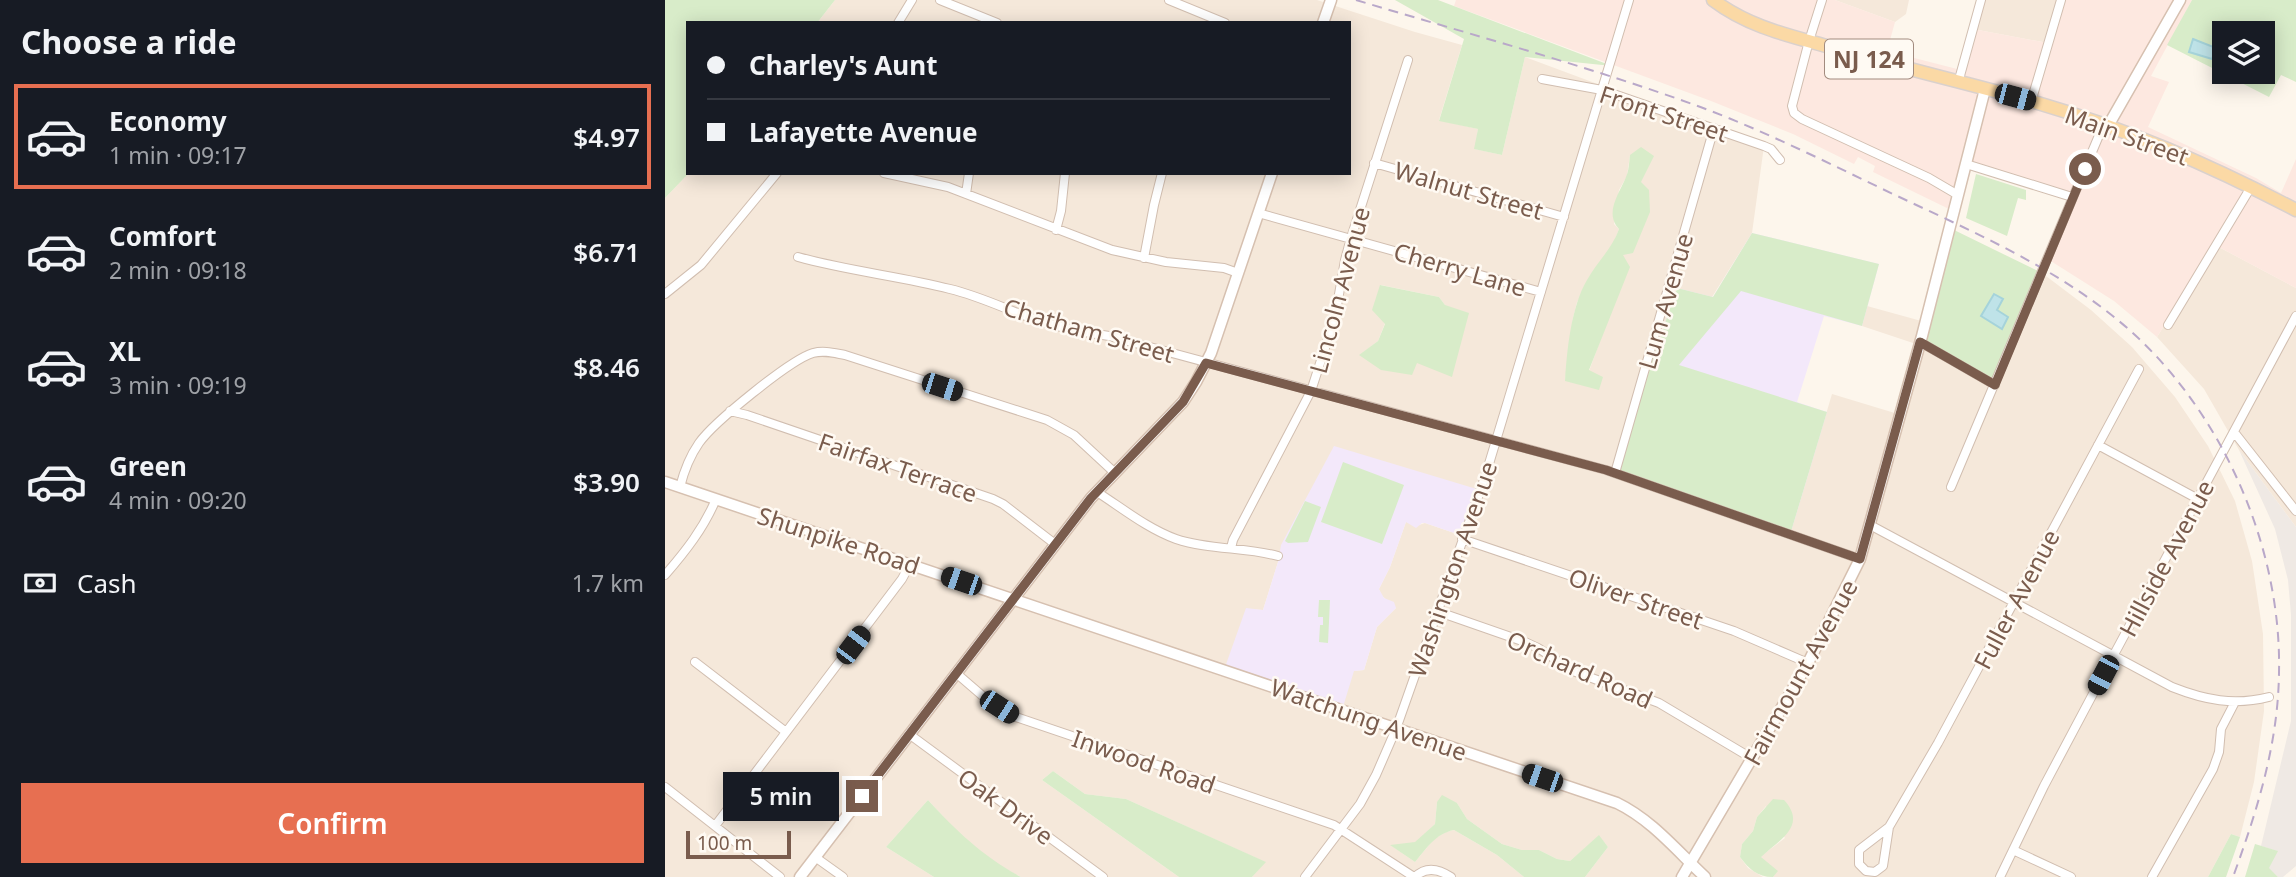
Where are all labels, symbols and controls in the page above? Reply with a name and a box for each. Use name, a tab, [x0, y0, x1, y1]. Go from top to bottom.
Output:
text: Choose a ride	[21, 20, 237, 63]
map controls	[2212, 21, 2275, 84]
button: layers	[2212, 21, 2275, 84]
road number: NJ 124	[1825, 40, 1913, 78]
text: Charley's Aunt	[749, 47, 937, 83]
street label: Front Street	[1596, 77, 1733, 149]
car	[1992, 81, 2039, 113]
street label: Main Street	[2061, 97, 2194, 173]
text: Economy	[109, 103, 227, 139]
icon: car	[25, 105, 88, 168]
text: Lafayette Avenue	[749, 114, 978, 150]
text: $4.97	[573, 119, 640, 155]
text: 1 min · 09:17	[109, 139, 247, 171]
street label: Walnut Street	[1391, 153, 1547, 227]
route start	[2069, 153, 2101, 185]
street label: Lincoln Avenue	[1301, 203, 1377, 377]
text: Comfort	[109, 218, 217, 254]
icon: car	[25, 220, 88, 283]
street label: Lum Avenue	[1630, 229, 1700, 373]
text: $6.71	[573, 234, 640, 270]
street label: Cherry Lane	[1390, 234, 1530, 304]
text: 2 min · 09:18	[109, 254, 247, 286]
street label: Chatham Street	[1000, 290, 1179, 370]
text: XL	[109, 333, 141, 369]
icon: car	[25, 335, 88, 398]
text: $8.46	[573, 349, 640, 385]
text: 3 min · 09:19	[109, 369, 247, 401]
car	[919, 371, 966, 403]
street label: Fairfax Terrace	[814, 424, 982, 510]
text: Green	[109, 448, 187, 484]
icon: car	[25, 450, 88, 513]
street label: Washington Avenue	[1400, 457, 1504, 681]
text: $3.90	[573, 464, 640, 500]
street label: Hillside Avenue	[2111, 474, 2221, 642]
text: 4 min · 09:20	[109, 484, 247, 516]
street label: Shunpike Road	[754, 498, 924, 582]
street label: Fuller Avenue	[1965, 523, 2067, 675]
street label: Oliver Street	[1564, 560, 1708, 637]
icon: cash	[21, 564, 59, 602]
car	[938, 564, 985, 598]
text: Cash	[77, 565, 137, 601]
text: 1.7 km	[572, 567, 644, 599]
street label: Fairmount Avenue	[1735, 573, 1865, 771]
car	[832, 622, 875, 668]
street label: Orchard Road	[1502, 622, 1658, 716]
car	[2084, 652, 2123, 698]
street label: Watchung Avenue	[1267, 670, 1471, 768]
car	[976, 687, 1023, 727]
street label: Inwood Road	[1068, 721, 1220, 801]
street label: Oak Drive	[952, 760, 1060, 852]
car	[1519, 761, 1566, 795]
callout: 5 min	[722, 772, 837, 820]
text: 5 min	[750, 780, 812, 812]
route end	[846, 780, 878, 812]
button: Confirm	[21, 783, 644, 863]
scale bar	[686, 828, 791, 860]
text: 100 m	[697, 830, 752, 856]

